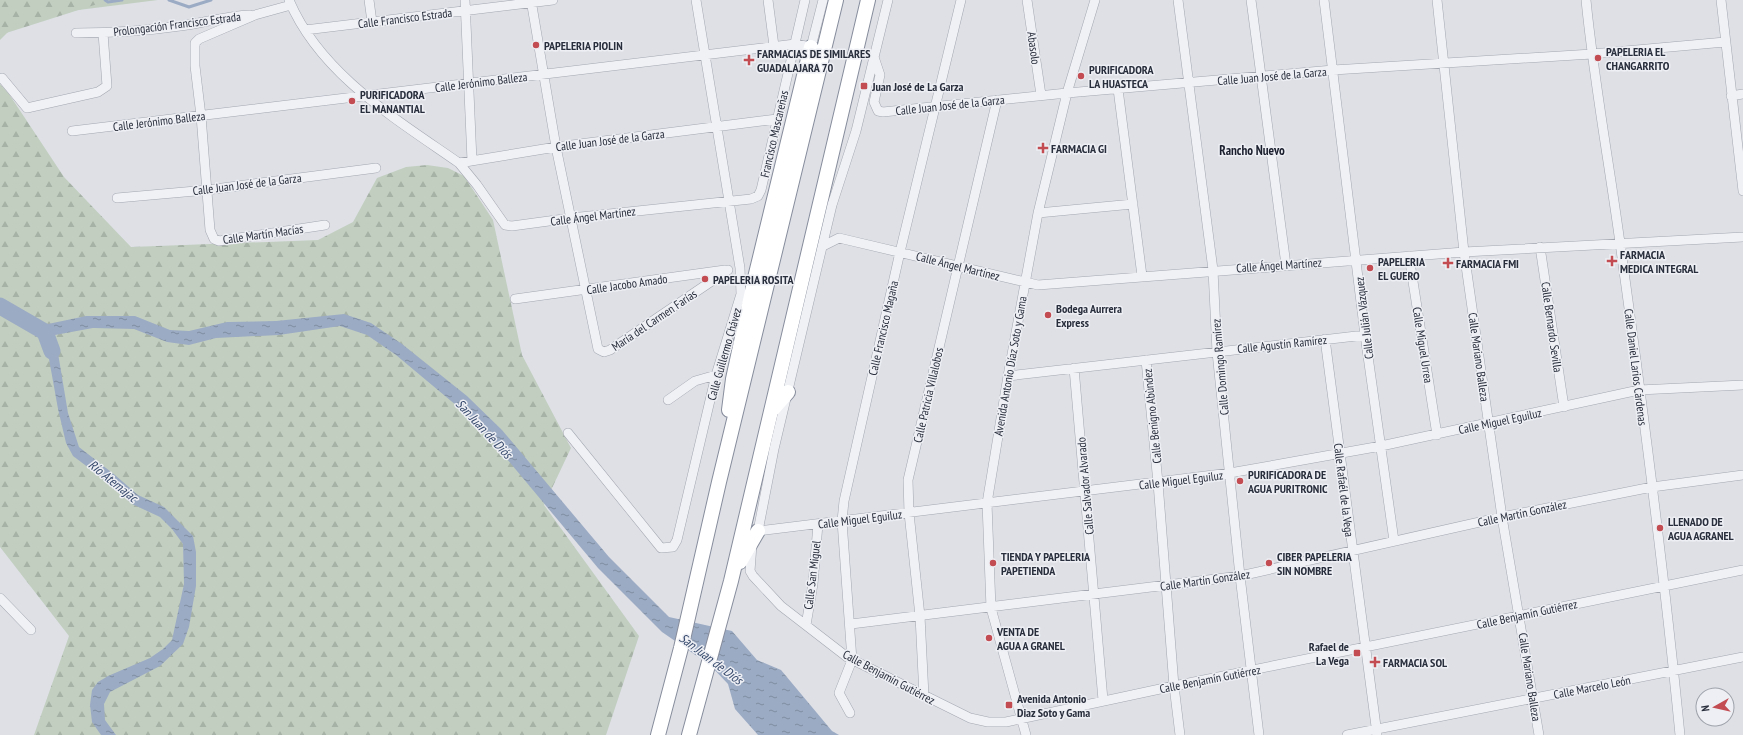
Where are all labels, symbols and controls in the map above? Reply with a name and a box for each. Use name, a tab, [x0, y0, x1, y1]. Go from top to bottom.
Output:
street label: Calle Francisco Estrada	[357, 5, 453, 31]
street label: Prolongación Francisco Estrada	[112, 9, 242, 39]
street label: Abasolo	[1024, 31, 1044, 65]
place label: PAPELERIA PIOLIN	[544, 38, 623, 53]
marker: PAPELERIA PIOLIN	[531, 40, 541, 50]
place label: PAPELERIA EL CHANGARRITO	[1606, 44, 1670, 73]
place label: FARMACIAS DE SIMILARES GUADALAJARA 70	[757, 46, 871, 75]
marker: PAPELERIA EL CHANGARRITO	[1593, 53, 1603, 63]
marker: FARMACIAS DE SIMILARES GUADALAJARA 70	[744, 55, 754, 65]
place label: PURIFICADORA LA HUASTECA	[1089, 62, 1154, 91]
street label: Calle Juan José de la Garza	[1217, 64, 1327, 88]
street label: Calle Jerónimo Balleza	[434, 69, 528, 95]
marker: PURIFICADORA LA HUASTECA	[1076, 71, 1086, 81]
place label: Juan José de La Garza	[871, 79, 964, 94]
marker: Juan José de La Garza	[859, 81, 869, 91]
place label: PURIFICADORA EL MANANTIAL	[360, 87, 425, 116]
street label: Francisco Mascareñas	[757, 89, 791, 179]
street label: Calle Juan José de la Garza	[895, 92, 1005, 118]
marker: PURIFICADORA EL MANANTIAL	[347, 96, 357, 106]
street label: Calle Jerónimo Balleza	[112, 108, 206, 134]
street label: Calle Juan José de la Garza	[555, 126, 665, 154]
place label: FARMACIA GI	[1051, 141, 1107, 156]
district label: Rancho Nuevo	[1219, 142, 1285, 159]
marker: FARMACIA GI	[1038, 143, 1048, 153]
street label: Calle Juan José de la Garza	[192, 170, 302, 198]
street label: Calle Ángel Martínez	[550, 203, 636, 229]
street label: Calle Martín Macías	[222, 221, 304, 247]
place label: FARMACIA MEDICA INTEGRAL	[1620, 247, 1698, 276]
street label: Calle Ángel Martínez	[915, 248, 1001, 284]
place label: PAPELERIA EL GUERO	[1378, 254, 1426, 283]
street label: Calle Ángel Martínez	[1236, 255, 1322, 275]
place label: FARMACIA FMI	[1456, 256, 1519, 271]
marker: FARMACIA MEDICA INTEGRAL	[1607, 256, 1617, 266]
marker: FARMACIA FMI	[1443, 258, 1453, 268]
marker: PAPELERIA EL GUERO	[1365, 263, 1375, 273]
street label: Calle Jacobo Amado	[586, 271, 668, 297]
place label: PAPELERIA ROSITA	[713, 272, 794, 287]
marker: PAPELERIA ROSITA	[700, 274, 710, 284]
street label: Calle Julián Vázquez	[1352, 276, 1376, 360]
street label: Calle Francisco Magaña	[865, 279, 901, 377]
street label: Calle Bernardo Sevilla	[1538, 281, 1566, 373]
street label: María del Carmen Farías	[608, 286, 700, 354]
street label: Avenida Antonio Díaz Soto y Gama	[990, 295, 1030, 437]
place label: Bodega Aurrera Express	[1056, 301, 1122, 330]
street label: Calle Guillermo Chávez	[704, 306, 744, 402]
street label: Calle Miguel Urrea	[1410, 306, 1436, 384]
street label: Calle Daniel Larios Cárdenas	[1621, 308, 1651, 426]
marker: Bodega Aurrera Express	[1043, 310, 1053, 320]
street label: Calle Mariano Balleza	[1465, 312, 1493, 403]
street label: Calle Domingo Ramírez	[1208, 318, 1232, 416]
street label: Calle Agustín Ramírez	[1236, 332, 1328, 356]
street label: Calle Patricia Villalobos	[910, 346, 946, 444]
street label: Calle Benigno Abùndez	[1140, 368, 1164, 464]
water label: San Juan de Diós	[452, 396, 517, 463]
street label: Calle Miguel Eguiluz	[1457, 405, 1543, 437]
street label: Calle Salvador Alvarado	[1073, 437, 1097, 535]
street label: Calle Rafaél de la Vega	[1331, 442, 1357, 538]
water label: Río Atemajac	[85, 456, 142, 507]
street label: Calle Miguel Eguiluz	[1138, 467, 1224, 493]
place label: PURIFICADORA DE AGUA PURITRONIC	[1247, 467, 1328, 496]
marker: PURIFICADORA DE AGUA PURITRONIC	[1235, 476, 1245, 486]
street label: Calle Martín González	[1476, 496, 1568, 530]
street label: Calle Miguel Eguiluz	[817, 506, 903, 532]
place label: LLENADO DE AGUA AGRANEL	[1667, 514, 1734, 543]
marker: LLENADO DE AGUA AGRANEL	[1655, 523, 1665, 533]
street label: Calle San Miguel	[800, 539, 824, 610]
place label: TIENDA Y PAPELERIA PAPETIENDA	[1001, 549, 1091, 578]
place label: CIBER PAPELERIA SIN NOMBRE	[1277, 549, 1353, 578]
marker: TIENDA Y PAPELERIA PAPETIENDA	[988, 558, 998, 568]
marker: CIBER PAPELERIA SIN NOMBRE	[1264, 558, 1274, 568]
street label: Calle Martín González	[1159, 566, 1251, 594]
street label: Calle Benjamín Gutiérrez	[1475, 596, 1579, 632]
place label: VENTA DE AGUA A GRANEL	[996, 624, 1065, 653]
water label: San Juan de Diós	[676, 630, 747, 689]
street label: Calle Mariano Balleza	[1516, 632, 1544, 723]
marker: VENTA DE AGUA A GRANEL	[984, 633, 994, 643]
place label: Rafael de La Vega	[1309, 639, 1349, 668]
street label: Calle Benjamín Gutiérrez	[840, 646, 938, 708]
marker: Rafael de La Vega	[1352, 648, 1362, 658]
place label: FARMACIA SOL	[1383, 655, 1447, 670]
marker: FARMACIA SOL	[1370, 657, 1380, 667]
street label: Calle Benjamín Gutiérrez	[1158, 662, 1262, 696]
street label: Calle Marcelo León	[1552, 672, 1632, 702]
north arrow	[1695, 687, 1735, 727]
place label: Avenida Antonio Diaz Soto y Gama	[1016, 691, 1090, 720]
marker: Avenida Antonio Diaz Soto y Gama	[1004, 700, 1014, 710]
text: N	[1698, 704, 1712, 712]

